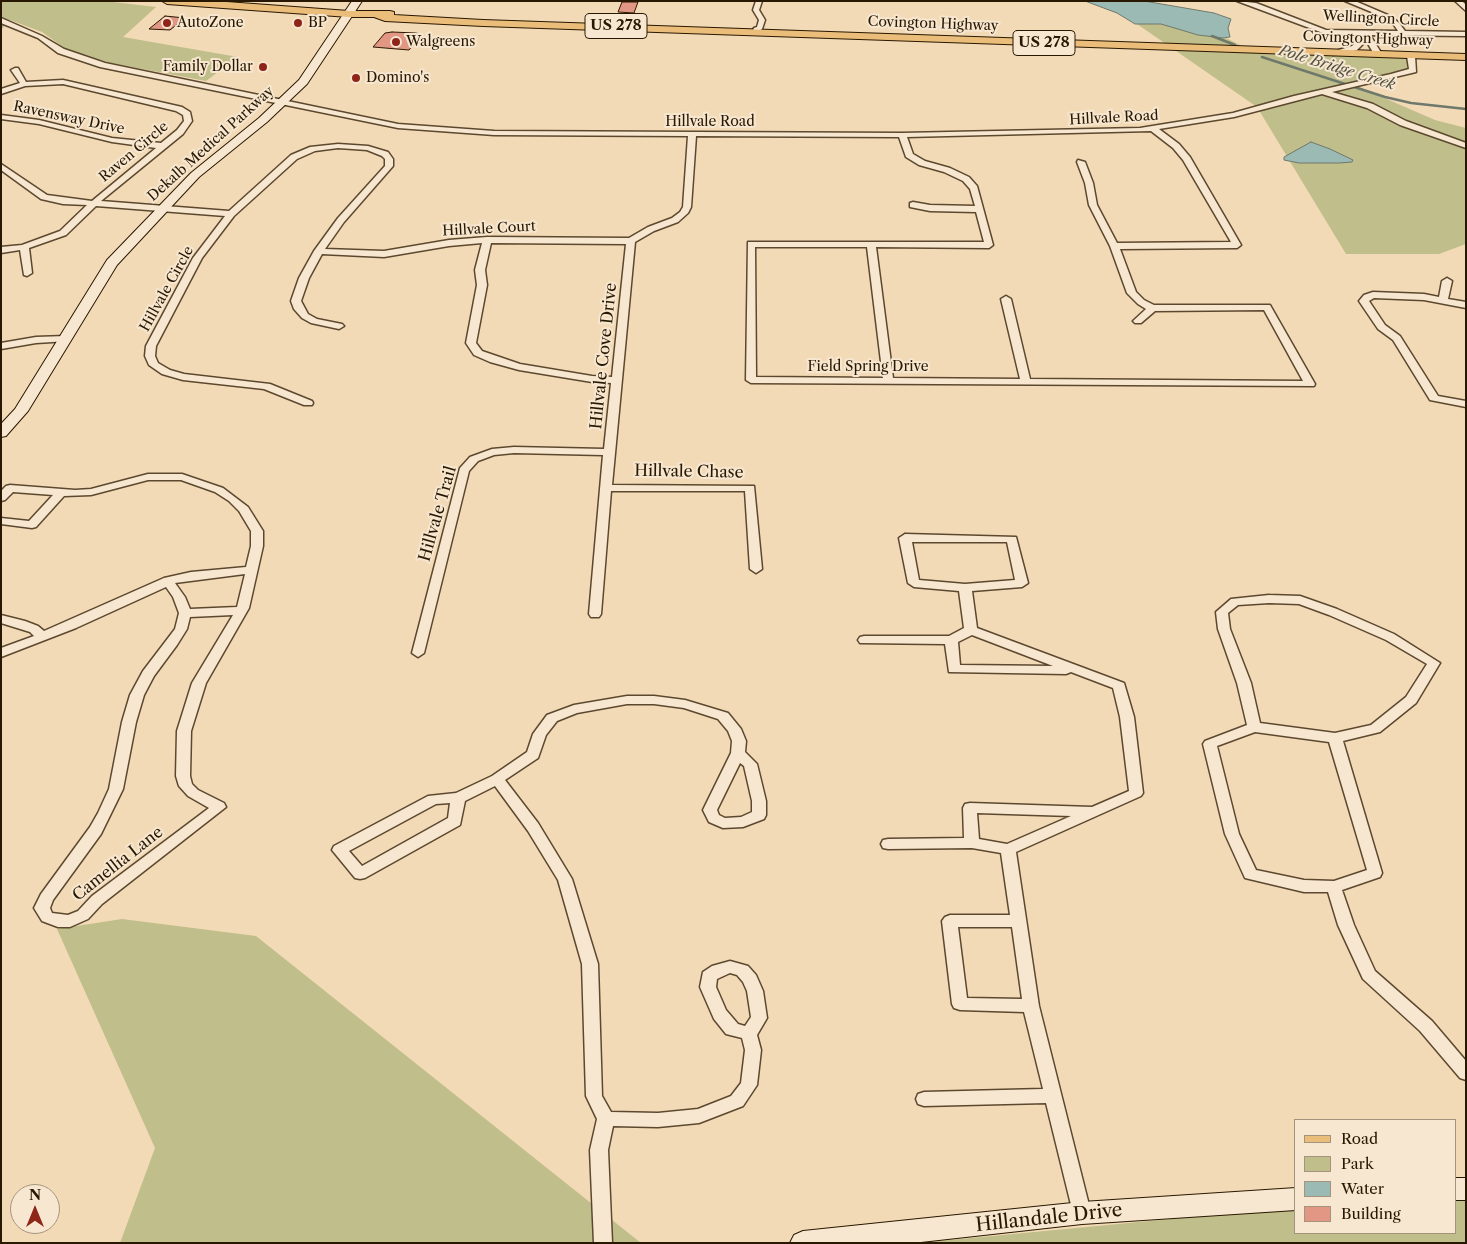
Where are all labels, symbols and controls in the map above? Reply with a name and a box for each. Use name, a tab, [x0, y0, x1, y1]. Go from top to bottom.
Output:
street label: Wellington Circle	[1322, 8, 1440, 30]
street label: Covington Highway	[867, 13, 999, 35]
road number: US 278	[585, 14, 647, 38]
place label: AutoZone	[177, 15, 244, 31]
place label: BP	[308, 15, 327, 31]
marker: AutoZone	[161, 17, 173, 29]
marker: BP	[292, 17, 304, 29]
street label: Covington Highway	[1302, 28, 1434, 50]
road number: US 278	[1013, 30, 1075, 56]
place label: Walgreens	[406, 34, 475, 50]
marker: Walgreens	[390, 36, 402, 48]
water label: Pole Bridge Creek	[1277, 42, 1397, 94]
place label: Family Dollar	[163, 59, 253, 75]
marker: Family Dollar	[257, 61, 269, 73]
place label: Domino's	[366, 70, 429, 86]
marker: Domino's	[350, 72, 362, 84]
street label: Dekalb Medical Parkway	[144, 83, 278, 205]
street label: Ravensway Drive	[12, 98, 126, 138]
street label: Hillvale Road	[1069, 107, 1159, 129]
street label: Hillvale Road	[665, 114, 755, 130]
street label: Raven Circle	[96, 118, 172, 186]
street label: Hillvale Court	[442, 218, 536, 240]
street label: Hillvale Circle	[137, 243, 197, 335]
street label: Hillvale Cove Drive	[587, 282, 621, 430]
street label: Field Spring Drive	[808, 359, 928, 375]
street label: Hillvale Chase	[634, 461, 744, 483]
street label: Hillvale Trail	[415, 464, 461, 564]
street label: Camellia Lane	[69, 823, 167, 905]
legend	[1294, 1119, 1457, 1234]
text: Road	[1341, 1129, 1378, 1148]
text: Park	[1341, 1154, 1374, 1173]
text: Water	[1341, 1179, 1384, 1198]
north arrow	[10, 1184, 60, 1234]
text: N	[29, 1186, 41, 1204]
street label: Hillandale Drive	[974, 1199, 1124, 1237]
text: Building	[1341, 1204, 1401, 1223]

